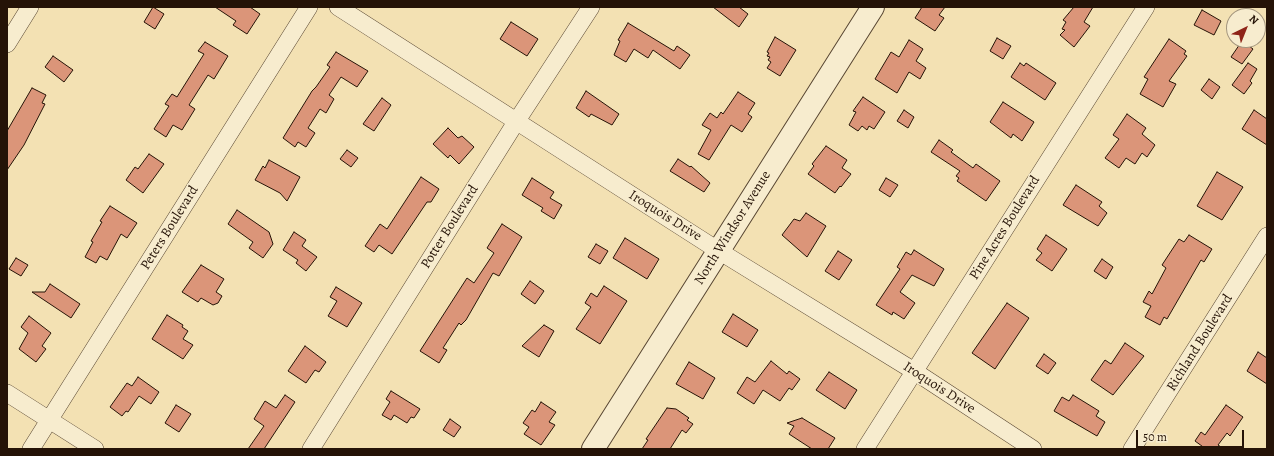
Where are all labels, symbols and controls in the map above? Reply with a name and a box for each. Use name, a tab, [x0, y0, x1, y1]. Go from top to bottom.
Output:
north arrow	[1226, 8, 1266, 48]
text: N	[1246, 11, 1262, 28]
street label: North Windsor Avenue	[691, 168, 775, 288]
street label: Pine Acres Boulevard	[966, 173, 1044, 283]
street label: Potter Boulevard	[418, 182, 482, 272]
street label: Peters Boulevard	[138, 183, 202, 273]
street label: Iroquois Drive	[626, 187, 704, 245]
street label: Richland Boulevard	[1163, 291, 1237, 395]
street label: Iroquois Drive	[900, 358, 978, 418]
scale bar	[1138, 422, 1246, 448]
text: 50 m	[1143, 429, 1167, 445]

